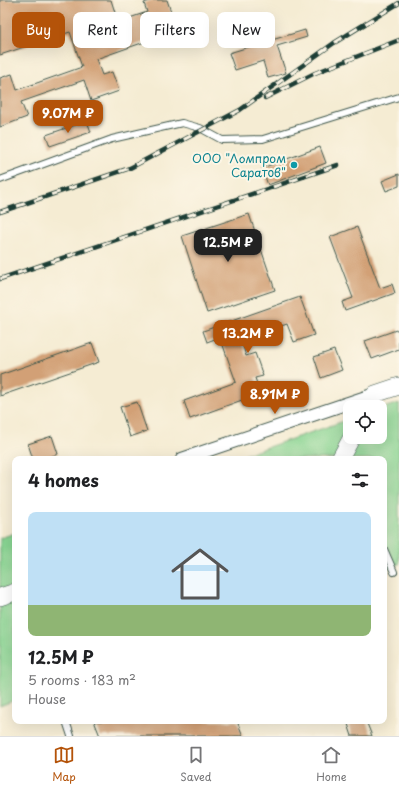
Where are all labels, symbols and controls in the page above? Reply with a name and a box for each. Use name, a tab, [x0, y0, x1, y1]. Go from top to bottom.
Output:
chip: Buy	[12, 12, 65, 48]
chip: Rent	[73, 12, 132, 48]
chip: Filters	[140, 12, 209, 48]
chip: New	[217, 12, 275, 48]
pin: 9.07M ₽	[31, 100, 105, 134]
text: 9.07M ₽	[42, 103, 94, 122]
place label: ООО "Ломпром Саратов"	[192, 149, 286, 181]
marker: ООО "Ломпром Саратов"	[289, 160, 299, 170]
pin: 12.5M ₽	[191, 229, 265, 263]
text: 12.5M ₽	[203, 232, 253, 251]
pin: 13.2M ₽	[211, 320, 285, 354]
text: 13.2M ₽	[222, 323, 274, 342]
pin: 8.91M ₽	[238, 381, 312, 415]
text: 8.91M ₽	[250, 384, 300, 403]
map controls	[343, 400, 387, 444]
button: locate	[343, 400, 387, 444]
text: 4 homes	[28, 467, 99, 493]
icon: filters	[349, 469, 371, 491]
icon: home	[164, 538, 236, 610]
text: 12.5M ₽	[28, 644, 94, 670]
text: 5 rooms · 183 m²	[28, 670, 136, 689]
text: House	[28, 689, 66, 708]
tab: Map	[52, 744, 76, 785]
tab: Saved	[180, 744, 212, 785]
tab: Home	[316, 744, 347, 785]

